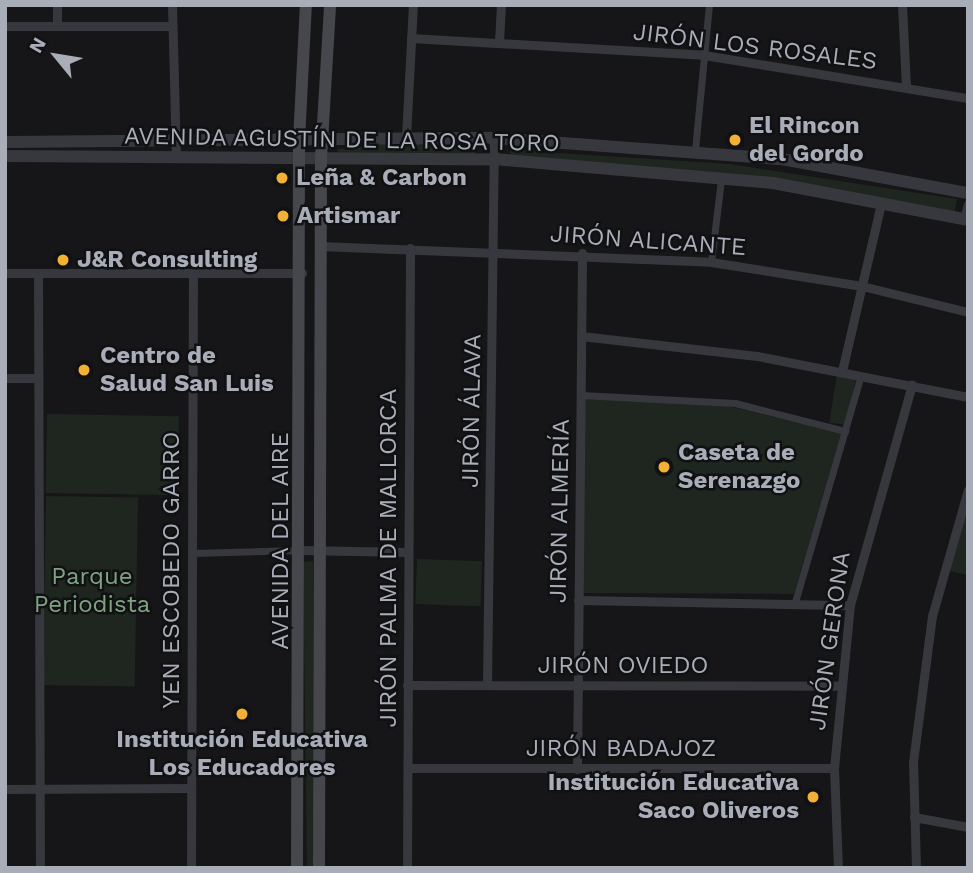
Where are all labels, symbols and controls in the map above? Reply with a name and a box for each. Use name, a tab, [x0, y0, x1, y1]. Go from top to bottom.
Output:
street label: JIRÓN LOS ROSALES	[631, 18, 879, 76]
north arrow	[21, 21, 91, 91]
text: N	[24, 33, 51, 57]
place label: El Rincon del Gordo	[749, 112, 864, 168]
street label: AVENIDA AGUSTÍN DE LA ROSA TORO	[122, 122, 562, 158]
marker: El Rincon del Gordo	[727, 132, 743, 148]
place label: Leña & Carbon	[296, 164, 467, 192]
marker: Leña & Carbon	[274, 170, 290, 186]
place label: Artismar	[297, 202, 400, 230]
marker: Artismar	[275, 208, 291, 224]
street label: JIRÓN ALICANTE	[549, 220, 747, 262]
place label: J&R Consulting	[77, 246, 257, 274]
marker: J&R Consulting	[55, 252, 71, 268]
street label: JIRÓN ÁLAVA	[456, 333, 488, 489]
place label: Centro de Salud San Luis	[100, 342, 274, 398]
marker: Centro de Salud San Luis	[74, 360, 94, 380]
street label: JIRÓN PALMA DE MALLORCA	[375, 388, 403, 728]
street label: JIRÓN ALMERÍA	[544, 418, 576, 604]
street label: AVENIDA DEL AIRE	[267, 431, 295, 651]
street label: YEN ESCOBEDO GARRO	[158, 432, 186, 708]
place label: Caseta de Serenazgo	[678, 439, 800, 495]
marker: Caseta de Serenazgo	[656, 459, 672, 475]
street label: JIRÓN GERONA	[803, 550, 857, 732]
park label: Parque Periodista	[34, 563, 150, 619]
street label: JIRÓN OVIEDO	[537, 652, 709, 680]
marker: Institución Educativa Los Educadores	[234, 706, 250, 722]
place label: Institución Educativa Los Educadores	[116, 726, 368, 782]
street label: JIRÓN BADAJOZ	[526, 735, 716, 763]
place label: Institución Educativa Saco Oliveros	[548, 769, 799, 825]
marker: Institución Educativa Saco Oliveros	[805, 789, 821, 805]

